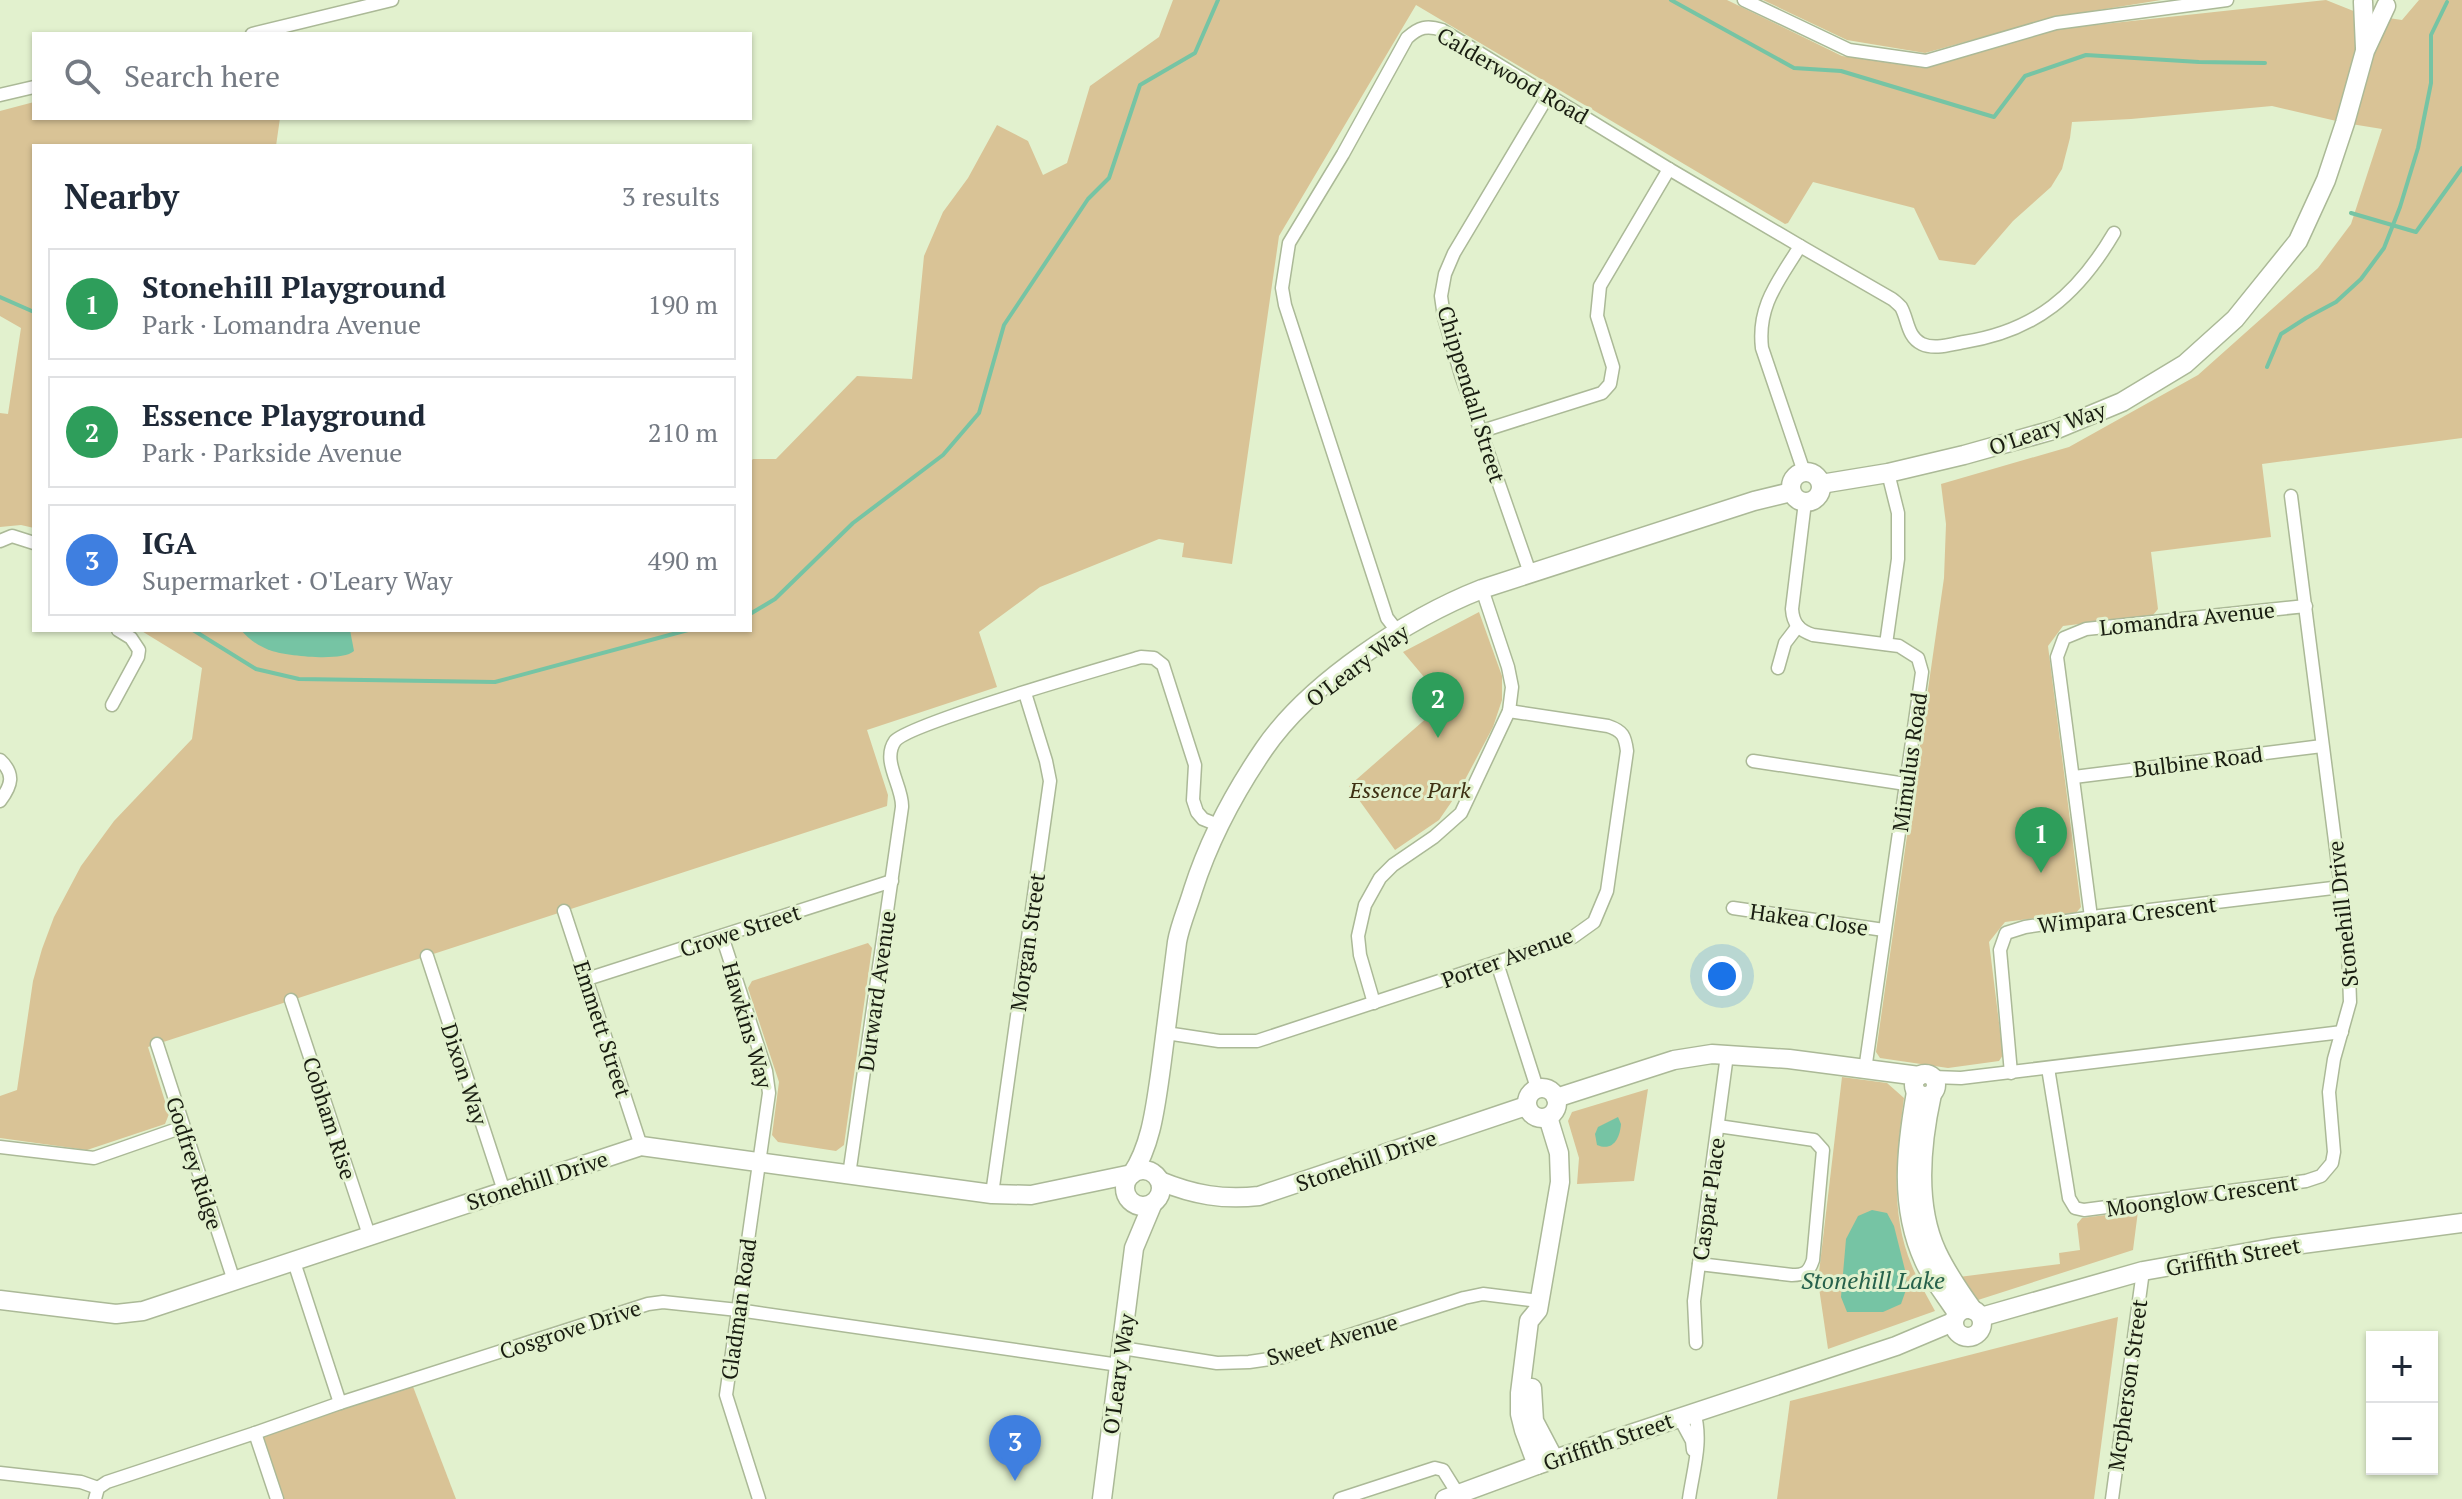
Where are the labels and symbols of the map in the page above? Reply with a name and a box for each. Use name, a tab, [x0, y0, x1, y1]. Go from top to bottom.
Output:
street label: Calderwood Road	[1432, 20, 1594, 130]
street label: Chippendall Street	[1431, 302, 1513, 486]
street label: O'Leary Way	[1985, 394, 2110, 461]
street label: Lomandra Avenue	[2098, 594, 2276, 642]
street label: O'Leary Way	[1300, 616, 1415, 713]
pin: 2	[1412, 672, 1464, 738]
street label: Mimulus Road	[1885, 690, 1933, 834]
street label: Bulbine Road	[2132, 739, 2264, 783]
park label: Essence Park	[1348, 775, 1471, 804]
pin: 1	[2015, 807, 2067, 873]
street label: Stonehill Drive	[2320, 839, 2364, 989]
street label: Morgan Street	[1003, 871, 1051, 1013]
street label: Wimpara Crescent	[2036, 889, 2218, 939]
street label: Hakea Close	[1748, 896, 1870, 942]
street label: Crowe Street	[676, 897, 804, 963]
street label: Durward Avenue	[850, 909, 902, 1073]
street label: Porter Avenue	[1437, 920, 1577, 994]
your location	[1702, 956, 1742, 996]
street label: Emmett Street	[567, 957, 639, 1101]
street label: Hawkins Way	[716, 958, 780, 1093]
street label: Dixon Way	[435, 1019, 495, 1129]
street label: Cobham Rise	[297, 1053, 363, 1183]
street label: Godfrey Ridge	[160, 1093, 230, 1233]
street label: Stonehill Drive	[1292, 1122, 1440, 1198]
street label: Caspar Place	[1685, 1136, 1731, 1262]
street label: Stonehill Drive	[463, 1144, 611, 1216]
street label: Moonglow Crescent	[2104, 1167, 2300, 1223]
street label: Griffith Street	[2163, 1230, 2303, 1282]
street label: Gladman Road	[714, 1236, 762, 1382]
water label: Stonehill Lake	[1801, 1264, 1945, 1296]
street label: Cosgrove Drive	[496, 1293, 644, 1365]
street label: Mcpherson Street	[2101, 1297, 2153, 1473]
street label: Sweet Avenue	[1263, 1306, 1401, 1372]
street label: O'Leary Way	[1095, 1311, 1141, 1436]
street label: Griffith Street	[1539, 1405, 1677, 1477]
pin: 3	[989, 1415, 1041, 1481]

